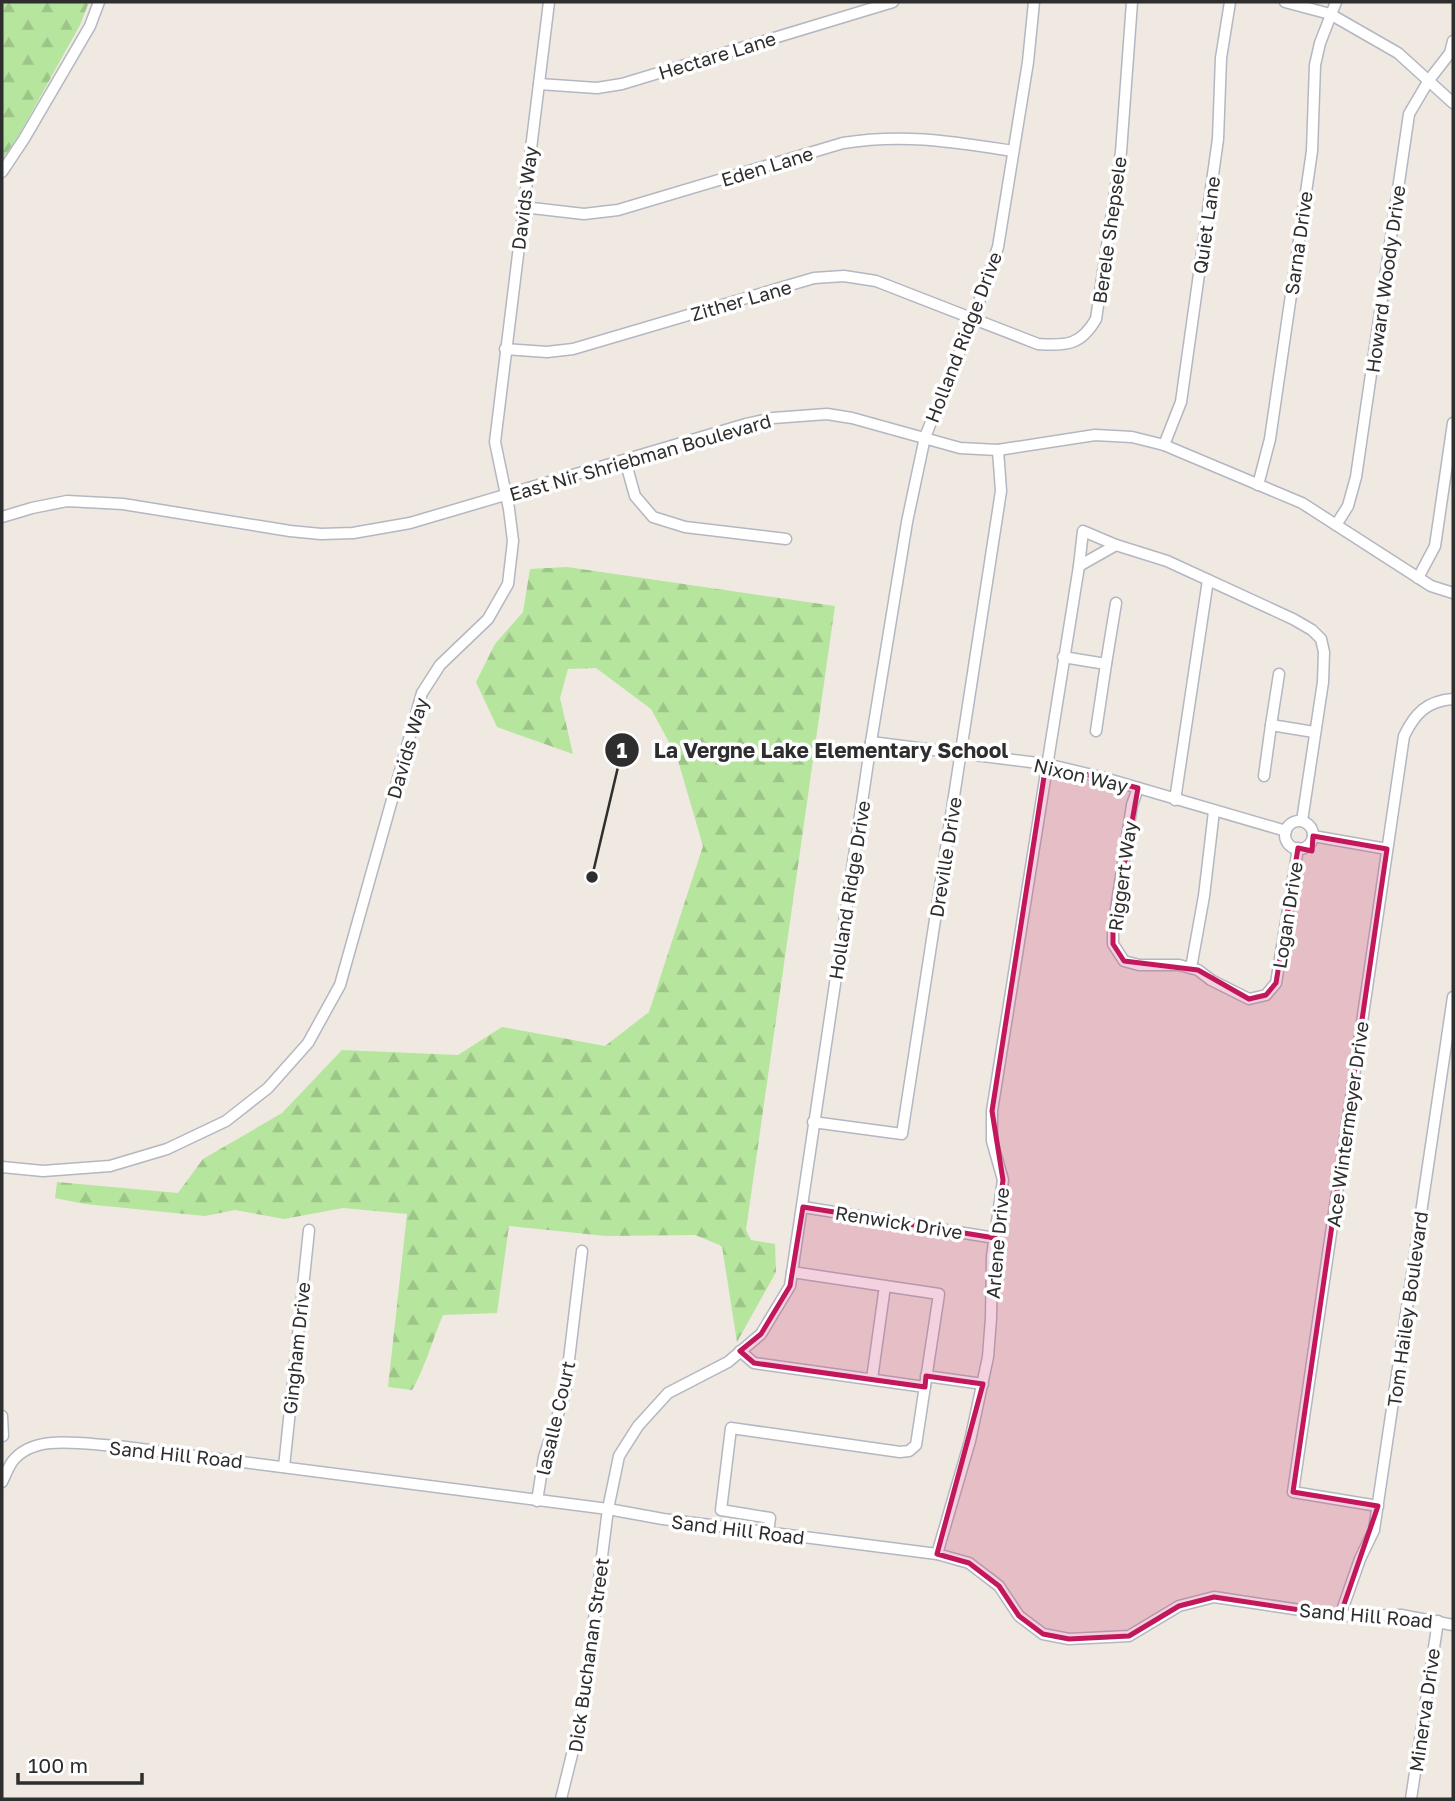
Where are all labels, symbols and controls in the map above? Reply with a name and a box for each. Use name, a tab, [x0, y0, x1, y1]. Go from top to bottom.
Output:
street label: Hectare Lane	[655, 26, 779, 84]
street label: Eden Lane	[718, 141, 816, 191]
street label: Davids Way	[506, 144, 542, 251]
street label: Berele Shepsele	[1087, 155, 1131, 305]
street label: Quiet Lane	[1188, 175, 1224, 275]
street label: Howard Woody Drive	[1360, 184, 1410, 374]
street label: Sarna Drive	[1279, 190, 1317, 296]
street label: Holland Ridge Drive	[920, 248, 1006, 426]
street label: Zither Lane	[688, 275, 794, 325]
street label: East Nir Shriebman Boulevard	[507, 409, 773, 505]
street label: Davids Way	[382, 694, 433, 801]
callout: La Vergne Lake Elementary School	[605, 729, 1022, 771]
text: 1	[617, 737, 628, 763]
text: La Vergne Lake Elementary School	[654, 737, 1008, 763]
street label: Nixon Way	[1032, 753, 1131, 797]
street label: Dreville Drive	[924, 795, 966, 919]
street label: Holland Ridge Drive	[823, 799, 875, 981]
street label: Riggert Way	[1103, 819, 1141, 933]
street label: Logan Drive	[1267, 860, 1307, 970]
street label: Ace Wintermeyer Drive	[1321, 1020, 1373, 1228]
street label: Arlene Drive	[981, 1186, 1013, 1300]
street label: Renwick Drive	[834, 1201, 964, 1243]
street label: Tom Hailey Boulevard	[1382, 1210, 1432, 1408]
street label: Gingham Drive	[278, 1281, 314, 1415]
street label: lasalle Court	[531, 1359, 579, 1477]
street label: Sand Hill Road	[108, 1436, 244, 1472]
street label: Sand Hill Road	[670, 1509, 806, 1549]
street label: Dick Buchanan Street	[563, 1556, 613, 1754]
street label: Sand Hill Road	[1298, 1598, 1434, 1632]
street label: Minerva Drive	[1404, 1647, 1444, 1773]
scale bar	[18, 1742, 142, 1786]
text: 100 m	[28, 1752, 88, 1778]

